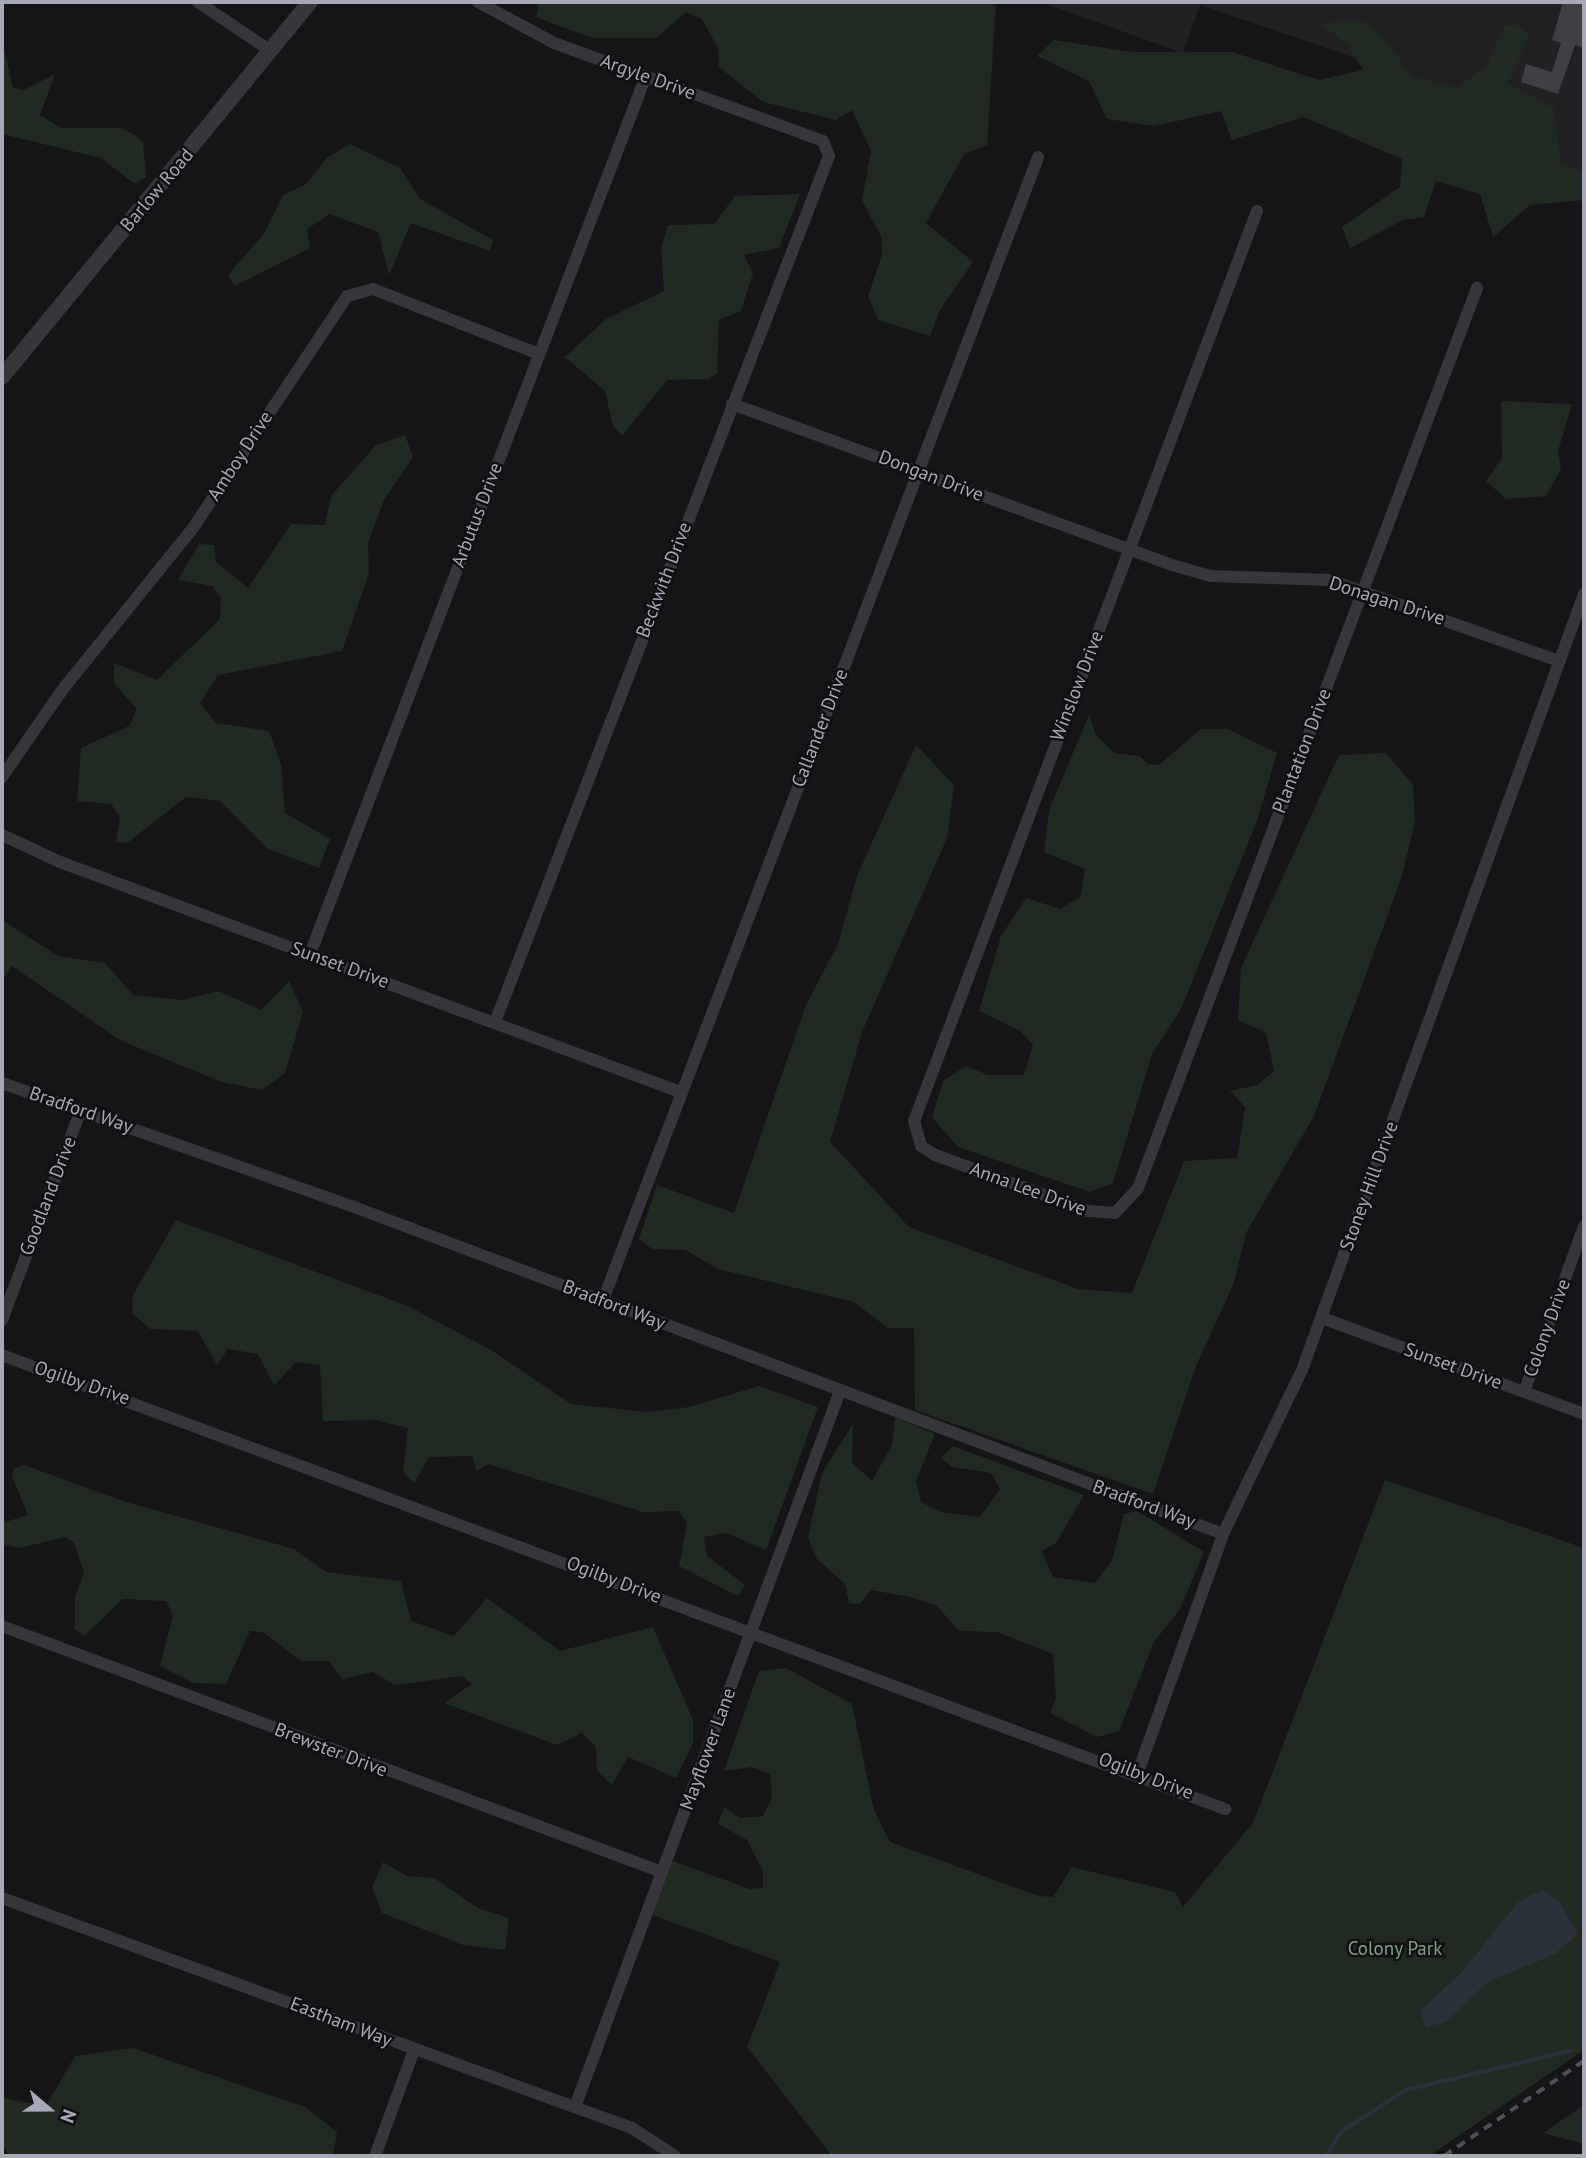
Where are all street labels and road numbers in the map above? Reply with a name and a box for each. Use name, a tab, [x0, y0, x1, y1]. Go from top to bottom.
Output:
street label: Argyle Drive	[597, 49, 699, 105]
street label: Barlow Road	[116, 144, 198, 236]
street label: Amboy Drive	[202, 406, 278, 506]
street label: Dongan Drive	[875, 446, 987, 506]
street label: Arbutus Drive	[447, 459, 507, 571]
street label: Beckwith Drive	[632, 519, 696, 641]
street label: Donagan Drive	[1326, 572, 1448, 630]
street label: Winslow Drive	[1046, 628, 1108, 744]
street label: Callander Drive	[787, 666, 853, 790]
street label: Plantation Drive	[1268, 685, 1336, 817]
street label: Sunset Drive	[288, 937, 392, 993]
street label: Bradford Way	[26, 1082, 136, 1138]
street label: Stoney Hill Drive	[1335, 1118, 1403, 1254]
street label: Goodland Drive	[15, 1133, 81, 1259]
street label: Anna Lee Drive	[967, 1157, 1089, 1221]
street label: Bradford Way	[559, 1275, 669, 1335]
street label: Colony Drive	[1519, 1276, 1575, 1380]
street label: Sunset Drive	[1401, 1338, 1505, 1394]
street label: Ogilby Drive	[31, 1356, 133, 1410]
street label: Bradford Way	[1089, 1475, 1199, 1533]
street label: Ogilby Drive	[563, 1551, 665, 1609]
street label: Mayflower Lane	[675, 1685, 741, 1813]
street label: Brewster Drive	[271, 1718, 391, 1782]
street label: Ogilby Drive	[1095, 1747, 1197, 1805]
street label: Eastham Way	[287, 1992, 395, 2052]

